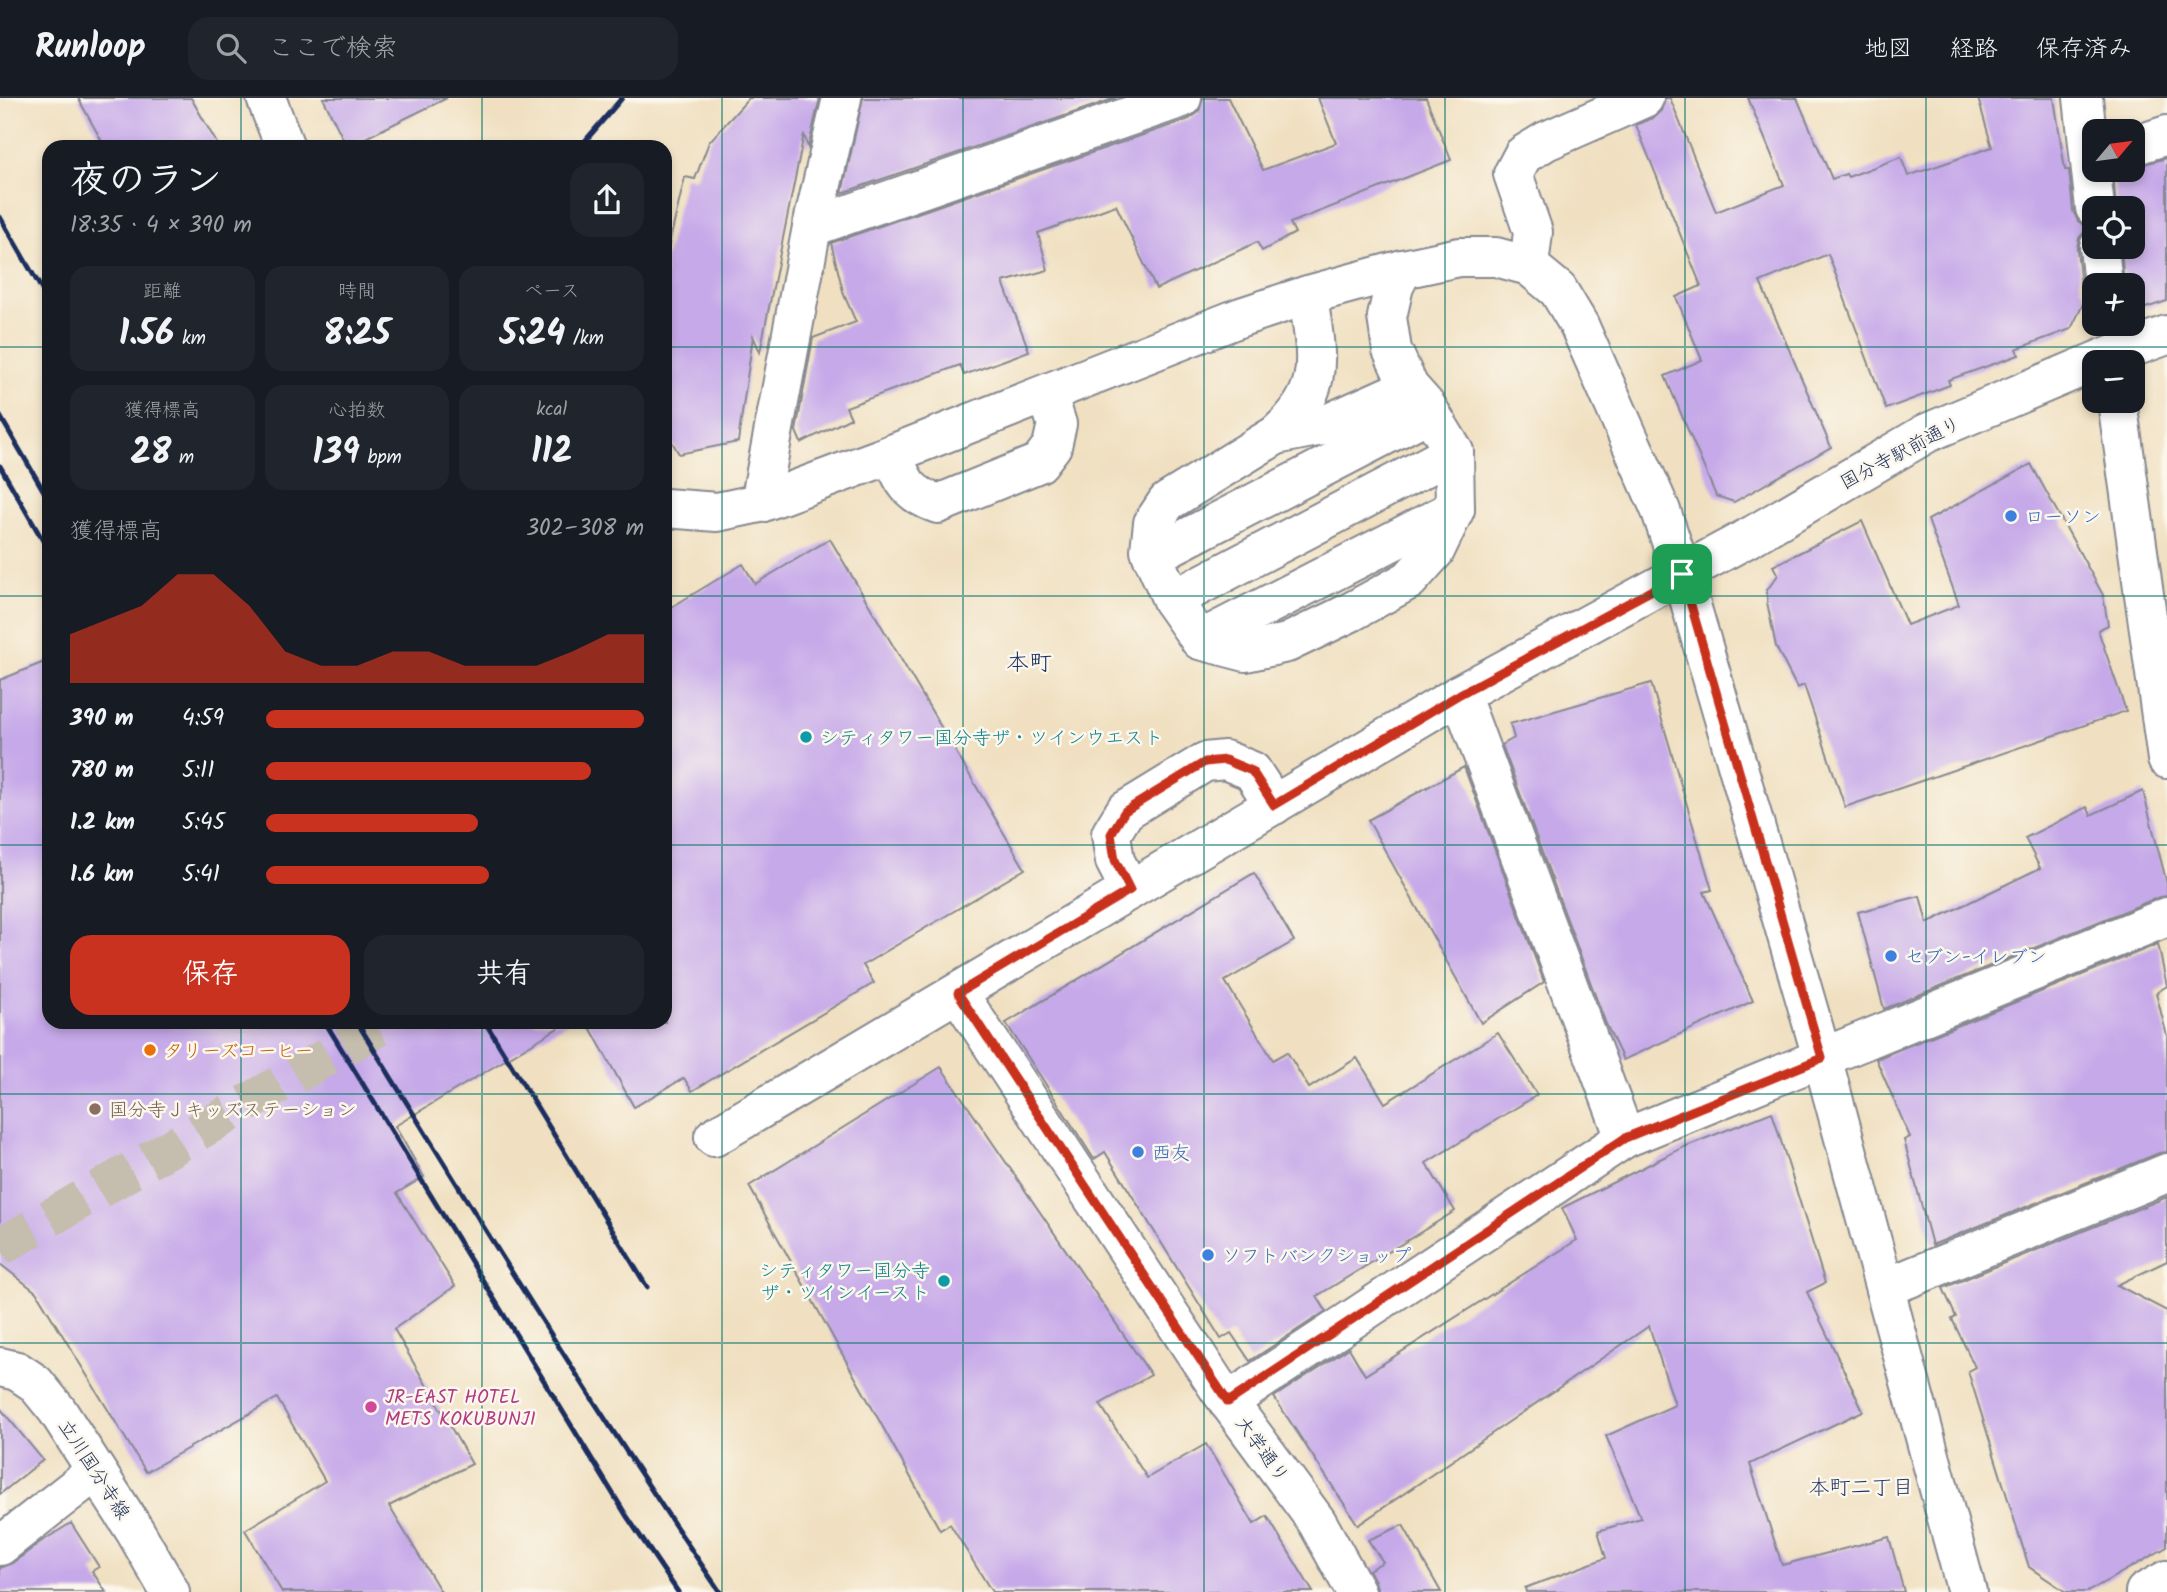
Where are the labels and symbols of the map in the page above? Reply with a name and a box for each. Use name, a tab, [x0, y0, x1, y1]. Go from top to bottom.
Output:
north arrow	[2082, 119, 2146, 182]
street label: 国分寺駅前通り	[1835, 409, 1967, 498]
place label: ローソン	[2025, 503, 2101, 533]
marker: ローソン	[2003, 508, 2019, 524]
pin	[1652, 544, 1712, 604]
district label: 本町	[1006, 646, 1052, 682]
place label: シティタワー国分寺ザ・ツインウエスト	[820, 724, 1164, 754]
marker: シティタワー国分寺ザ・ツインウエスト	[798, 729, 814, 745]
place label: セブン-イレブン	[1905, 943, 2047, 973]
marker: セブン-イレブン	[1883, 948, 1899, 964]
place label: タリーズコーヒー	[164, 1037, 313, 1067]
marker: タリーズコーヒー	[142, 1042, 158, 1058]
place label: 国分寺Ｊキッズステーション	[109, 1096, 357, 1126]
marker: 国分寺Ｊキッズステーション	[87, 1101, 103, 1117]
place label: 西友	[1152, 1139, 1190, 1169]
marker: 西友	[1130, 1144, 1146, 1160]
place label: ソフトバンクショップ	[1222, 1242, 1411, 1272]
marker: ソフトバンクショップ	[1200, 1247, 1216, 1263]
place label: シティタワー国分寺 ザ・ツインイースト	[759, 1257, 930, 1309]
marker: シティタワー国分寺 ザ・ツインイースト	[936, 1273, 952, 1289]
place label: JR-EAST HOTEL METS KOKUBUNJI	[385, 1383, 536, 1435]
marker: JR-EAST HOTEL METS KOKUBUNJI	[363, 1399, 379, 1415]
street label: 大学通り	[1227, 1411, 1296, 1490]
street label: 立川国分寺線	[50, 1414, 137, 1526]
district label: 本町二丁目	[1809, 1472, 1914, 1505]

